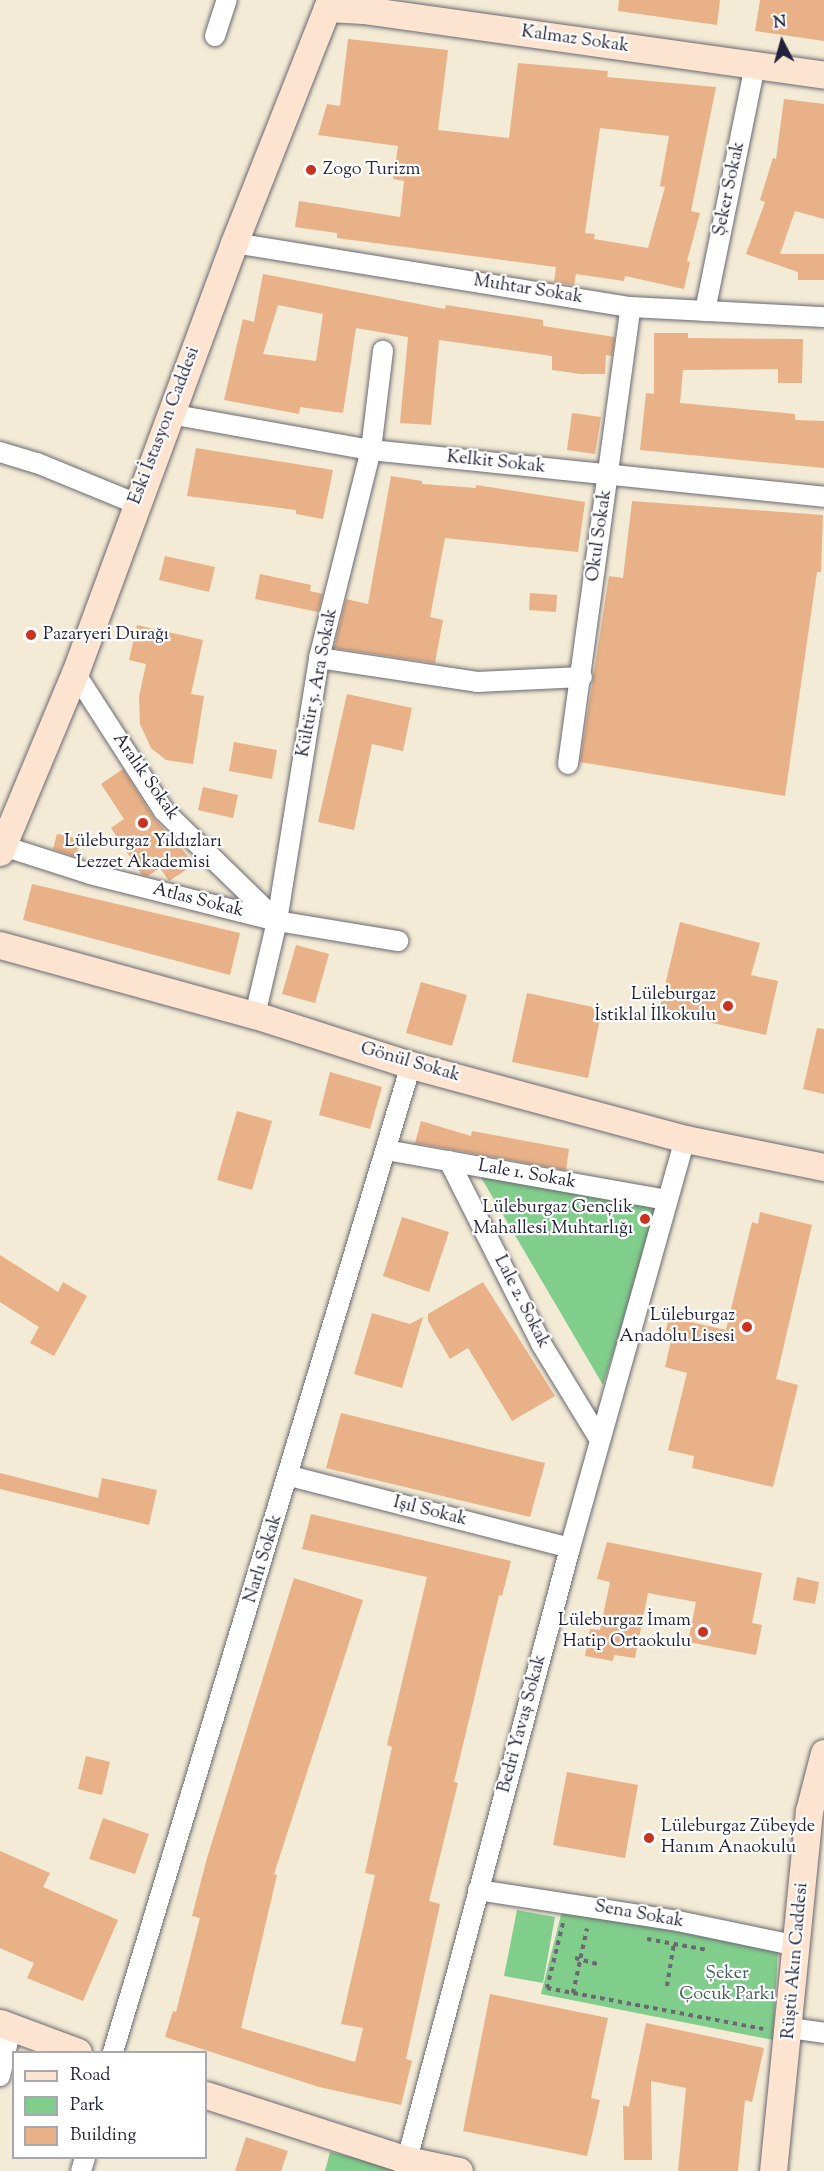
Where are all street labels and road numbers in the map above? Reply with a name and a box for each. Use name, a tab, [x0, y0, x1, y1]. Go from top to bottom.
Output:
street label: Kalmaz Sokak	[520, 22, 630, 58]
street label: Şeker Sokak	[709, 140, 751, 238]
street label: Muhtar Sokak	[472, 271, 584, 309]
street label: Eski İstasyon Caddesi	[125, 344, 205, 508]
street label: Kelkit Sokak	[446, 447, 546, 479]
street label: Okul Sokak	[583, 489, 617, 583]
street label: Kültür 5. Ara Sokak	[293, 607, 343, 759]
street label: Aralık Sokak	[107, 729, 183, 825]
street label: Atlas Sokak	[150, 879, 246, 923]
street label: Gönül Sokak	[358, 1038, 462, 1088]
street label: Lale 1. Sokak	[476, 1156, 578, 1194]
street label: Lale 2. Sokak	[488, 1252, 554, 1352]
street label: Işıl Sokak	[391, 1492, 469, 1532]
street label: Narlı Sokak	[240, 1512, 288, 1606]
street label: Bedri Yavaş Sokak	[494, 1653, 552, 1795]
street label: Rüştü Akın Caddesi	[778, 1882, 814, 2040]
street label: Sena Sokak	[593, 1897, 685, 1933]

